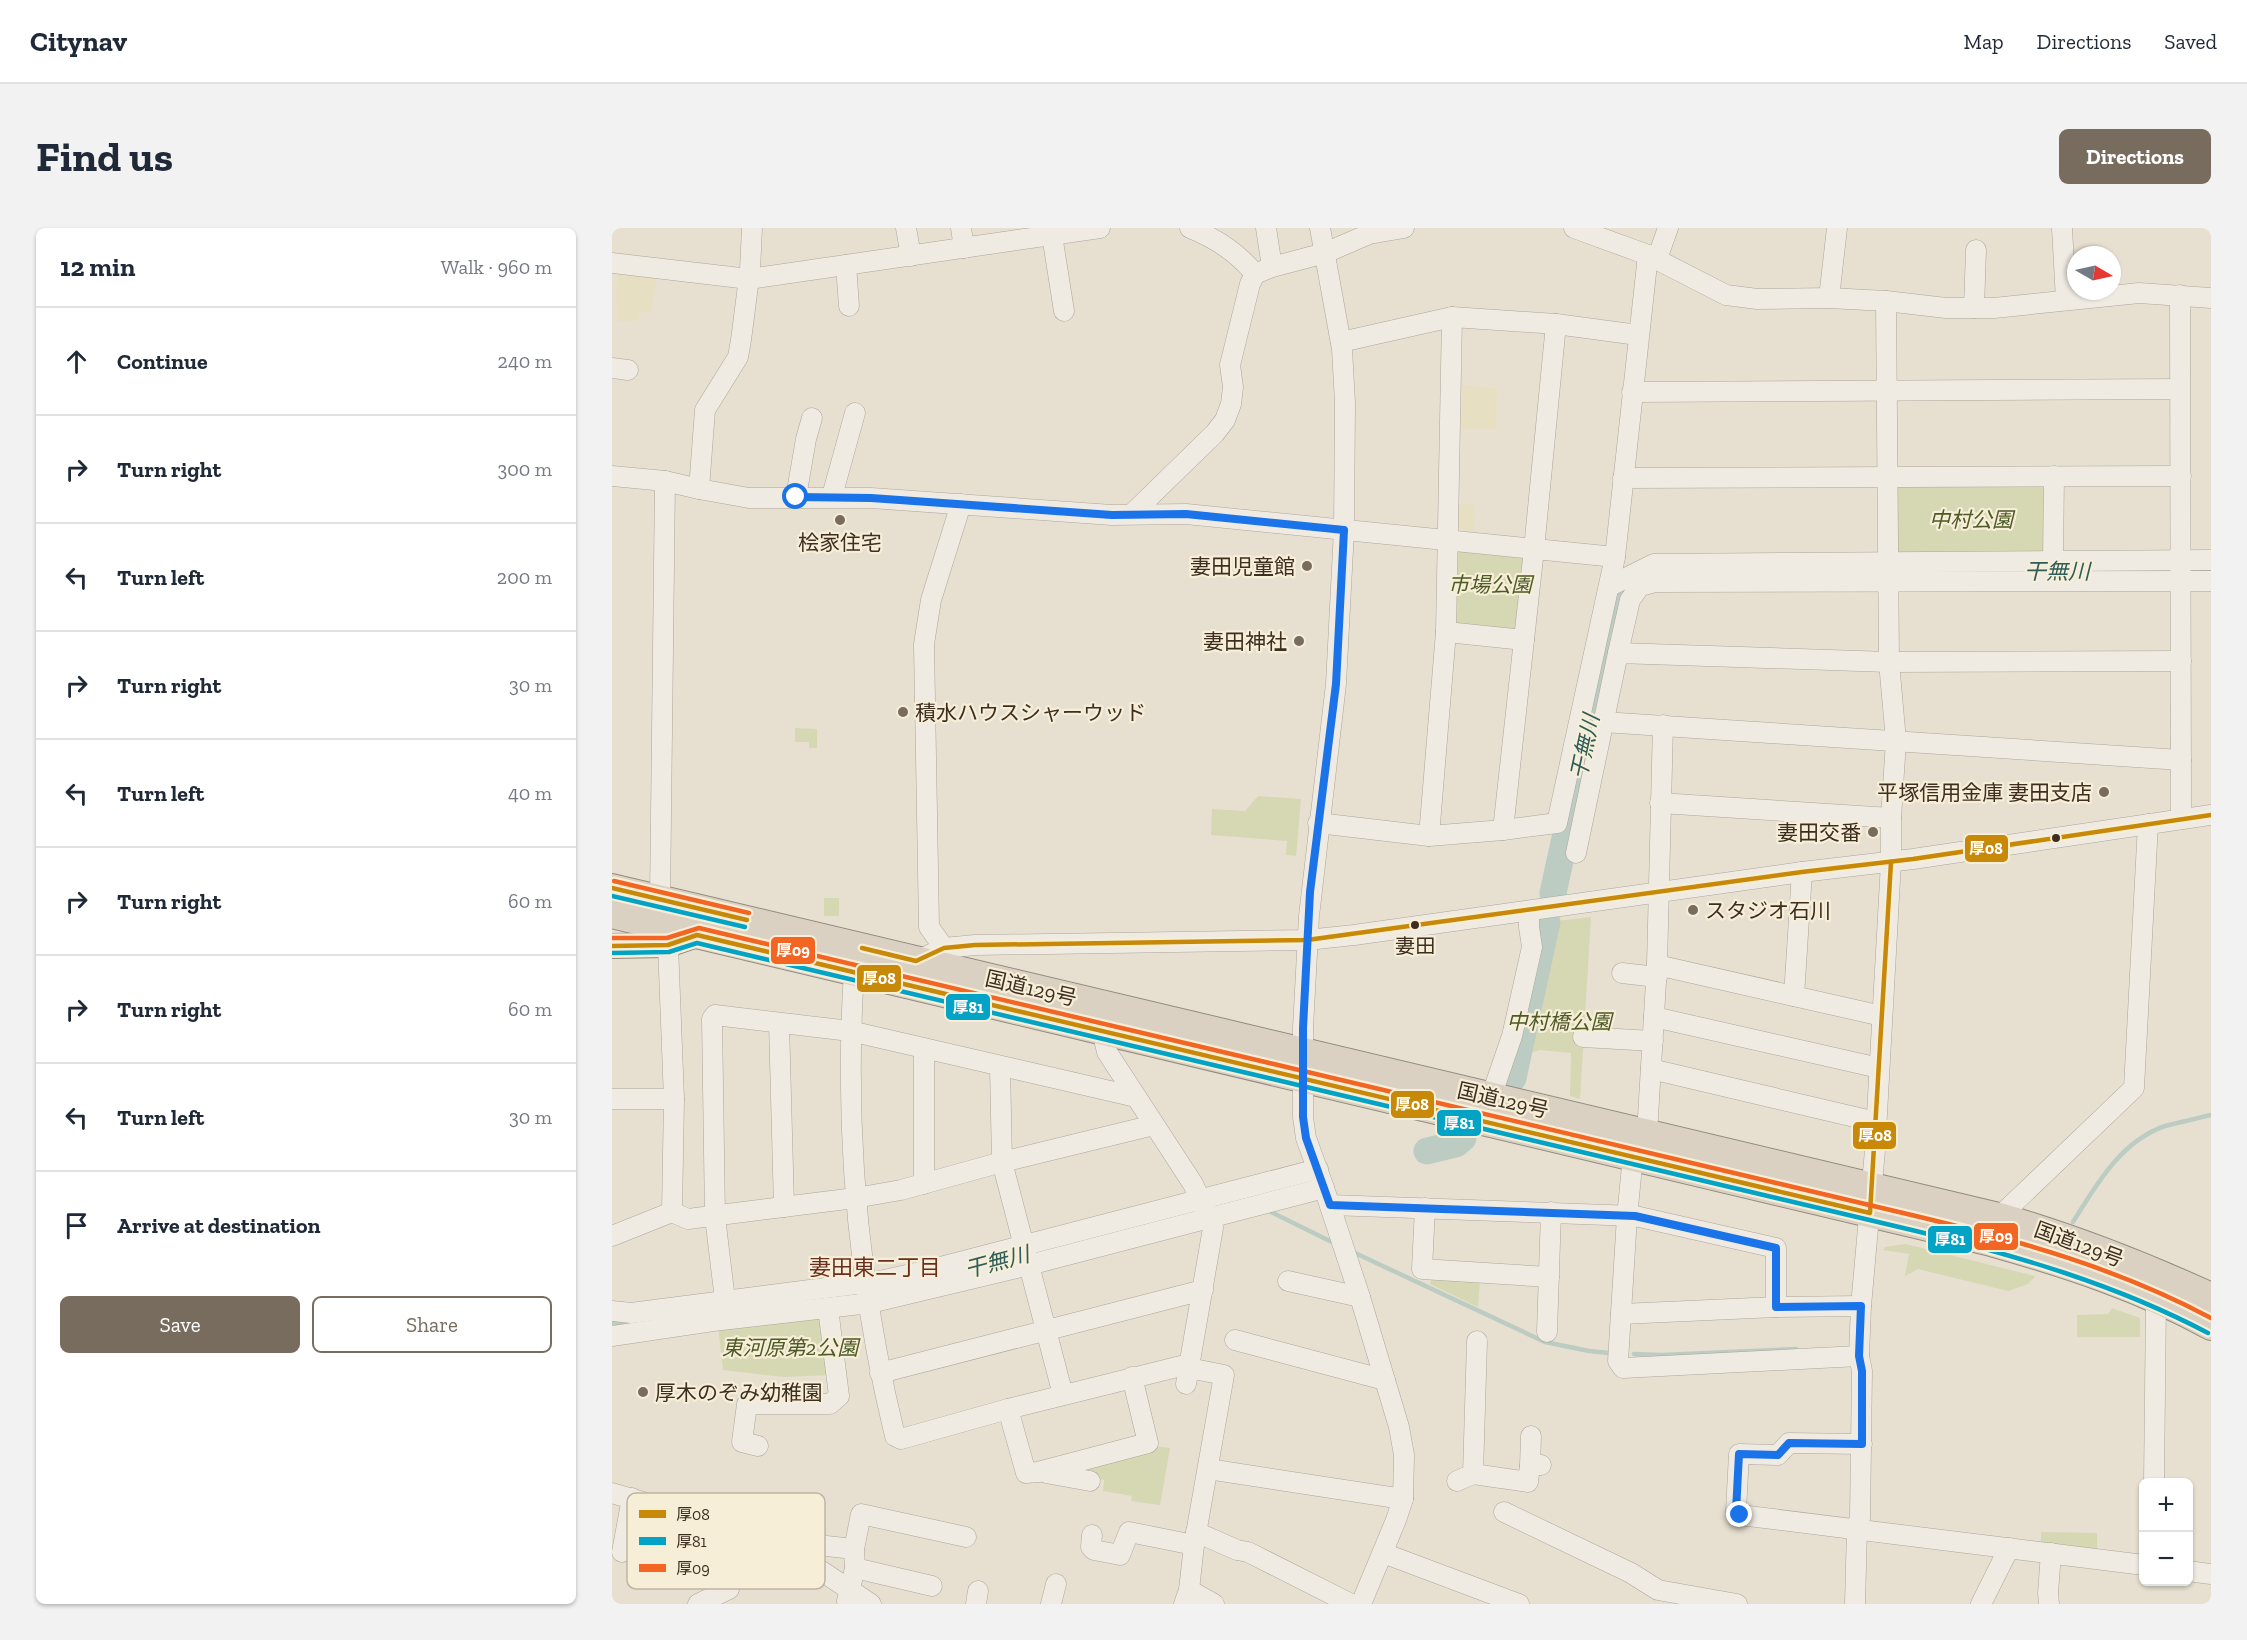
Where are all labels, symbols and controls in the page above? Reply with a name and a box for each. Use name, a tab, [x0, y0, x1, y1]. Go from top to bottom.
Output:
text: Citynav	[30, 25, 127, 58]
text: Map	[1964, 29, 2004, 54]
text: Directions	[2037, 29, 2131, 54]
text: Saved	[2164, 29, 2217, 54]
button: Directions	[2059, 129, 2211, 184]
text: Find us	[36, 131, 173, 182]
north arrow	[2067, 246, 2121, 300]
text: 12 min	[60, 251, 135, 283]
text: Walk · 960 m	[441, 255, 552, 279]
icon: ahead	[60, 345, 93, 378]
text: Continue	[117, 348, 208, 375]
text: 240 m	[498, 349, 552, 373]
icon: right	[60, 453, 93, 486]
text: Turn right	[117, 456, 221, 483]
text: 300 m	[497, 457, 552, 481]
route start	[782, 483, 808, 509]
park label: 中村公園	[1929, 507, 2016, 532]
marker: 桧家住宅	[833, 513, 847, 527]
place label: 桧家住宅	[798, 530, 882, 555]
place label: 妻田児童館	[1190, 554, 1295, 579]
water label: 干無川	[2024, 558, 2092, 585]
marker: 妻田児童館	[1300, 559, 1314, 573]
icon: left	[60, 561, 93, 594]
text: Turn left	[117, 564, 204, 591]
text: 200 m	[497, 565, 552, 589]
park label: 市場公園	[1448, 572, 1535, 597]
place label: 妻田神社	[1203, 629, 1287, 654]
marker: 妻田神社	[1292, 634, 1306, 648]
icon: right	[60, 669, 93, 702]
text: Turn right	[117, 672, 221, 699]
text: 30 m	[509, 673, 552, 697]
place label: 積水ハウスシャーウッド	[915, 700, 1146, 725]
marker: 積水ハウスシャーウッド	[896, 705, 910, 719]
water label: 干無川	[1565, 710, 1605, 782]
icon: left	[60, 777, 93, 810]
text: Turn left	[117, 780, 204, 807]
place label: 平塚信用金庫 妻田支店	[1877, 780, 2092, 805]
text: 40 m	[508, 781, 552, 805]
marker: 平塚信用金庫 妻田支店	[2097, 785, 2111, 799]
place label: 妻田交番	[1777, 820, 1861, 845]
marker: 妻田交番	[1866, 825, 1880, 839]
unlabelled marker	[2050, 832, 2062, 844]
line badge: 厚08	[1964, 834, 2009, 863]
text: 厚08	[1969, 839, 2003, 858]
icon: right	[60, 885, 93, 918]
text: Turn right	[117, 888, 221, 915]
text: 60 m	[508, 889, 552, 913]
place label: スタジオ石川	[1705, 898, 1831, 923]
marker: スタジオ石川	[1686, 903, 1700, 917]
marker: 妻田	[1409, 919, 1421, 931]
place label: 妻田	[1395, 934, 1435, 958]
line badge: 厚09	[770, 936, 816, 965]
text: 厚09	[776, 941, 810, 960]
line badge: 厚08	[856, 964, 902, 993]
street label: 国道129号	[983, 965, 1079, 1011]
text: 厚08	[862, 969, 896, 988]
icon: right	[60, 993, 93, 1026]
line badge: 厚81	[945, 993, 991, 1021]
text: Turn right	[117, 996, 221, 1023]
text: 60 m	[508, 997, 552, 1021]
text: 厚81	[952, 998, 984, 1017]
park label: 中村橋公園	[1507, 1009, 1614, 1034]
street label: 国道129号	[1455, 1077, 1551, 1123]
line badge: 厚08	[1390, 1090, 1435, 1119]
text: 厚08	[1395, 1095, 1429, 1114]
icon: left	[60, 1101, 93, 1134]
text: Turn left	[117, 1104, 204, 1131]
text: 30 m	[509, 1105, 552, 1129]
line badge: 厚81	[1436, 1109, 1482, 1137]
text: 厚81	[1443, 1114, 1475, 1133]
line badge: 厚08	[1852, 1121, 1897, 1150]
text: 厚08	[1858, 1126, 1892, 1145]
icon: arrive	[60, 1209, 93, 1242]
text: Arrive at destination	[117, 1212, 320, 1239]
street label: 国道129号	[2031, 1216, 2127, 1272]
line badge: 厚09	[1973, 1222, 2019, 1251]
line badge: 厚81	[1927, 1225, 1973, 1254]
text: 厚09	[1979, 1227, 2013, 1246]
text: 厚81	[1934, 1230, 1966, 1249]
water label: 干無川	[962, 1240, 1034, 1284]
district label: 妻田東二丁目	[809, 1254, 941, 1281]
button: Save	[60, 1296, 300, 1353]
button: Share	[312, 1296, 552, 1353]
park label: 東河原第2公園	[722, 1335, 861, 1360]
place label: 厚木のぞみ幼稚園	[655, 1380, 823, 1405]
marker: 厚木のぞみ幼稚園	[636, 1385, 650, 1399]
map controls	[2139, 1478, 2193, 1586]
button: +	[2139, 1478, 2193, 1532]
legend	[627, 1493, 825, 1589]
route end	[1726, 1501, 1752, 1527]
text: 厚08	[676, 1505, 710, 1524]
text: 厚81	[676, 1532, 707, 1551]
button: −	[2139, 1532, 2193, 1586]
text: 厚09	[676, 1559, 710, 1578]

